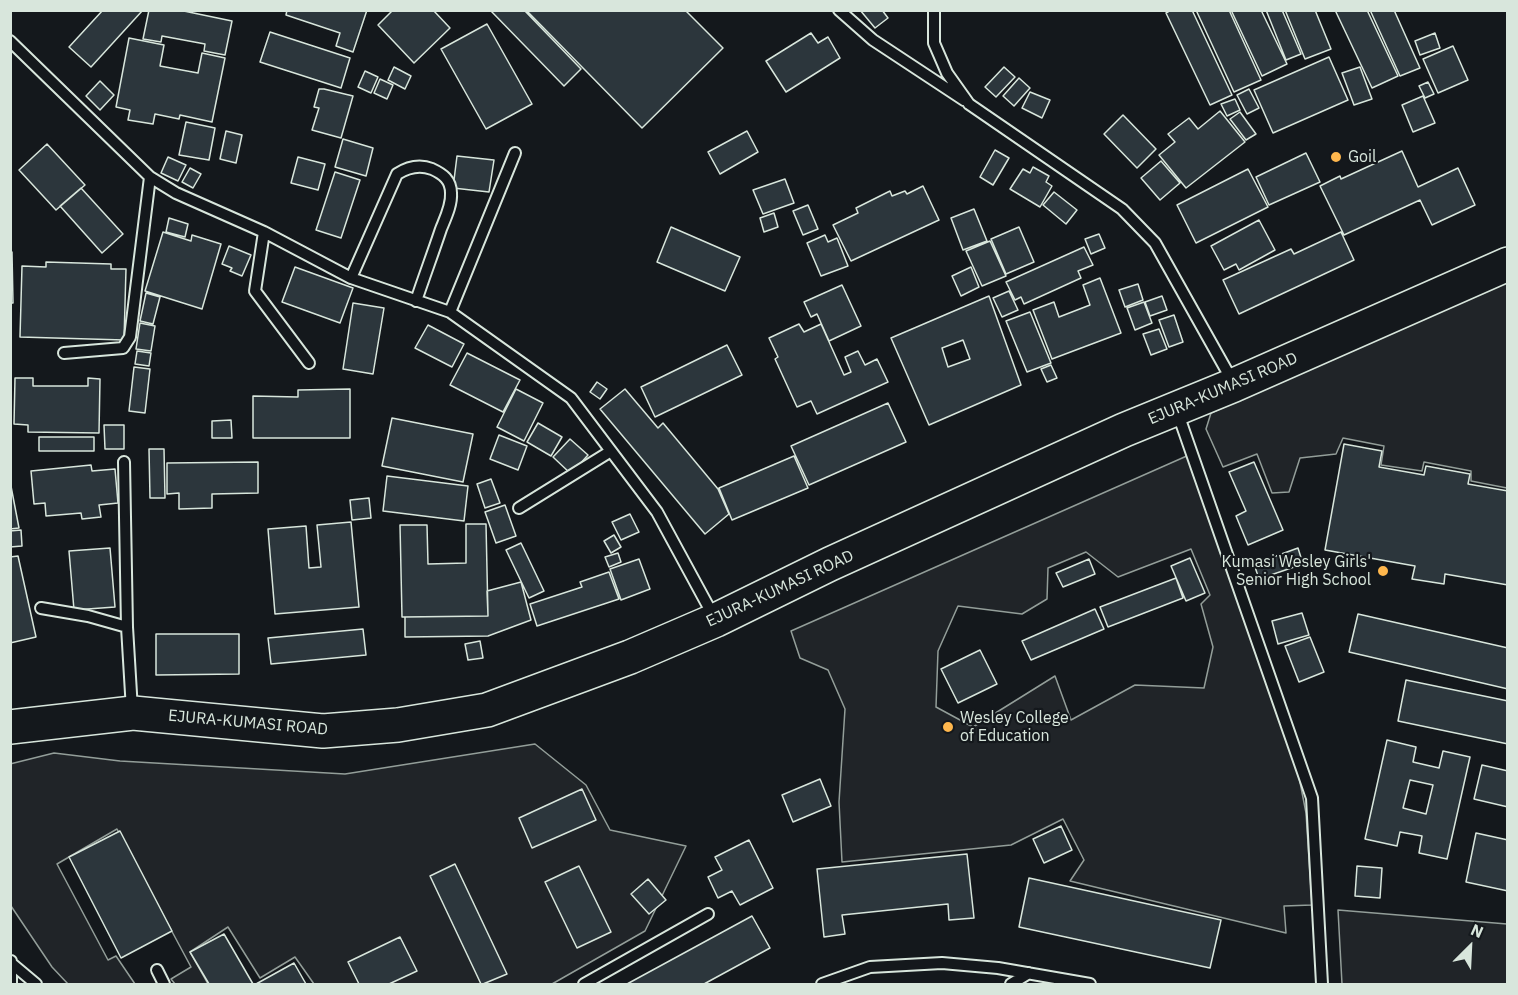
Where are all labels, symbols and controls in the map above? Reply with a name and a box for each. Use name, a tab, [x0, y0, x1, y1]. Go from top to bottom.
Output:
place label: Goil	[1348, 147, 1376, 167]
marker: Goil	[1329, 150, 1343, 164]
street label: EJURA-KUMASI ROAD	[1145, 349, 1301, 429]
street label: EJURA-KUMASI ROAD	[703, 546, 857, 632]
place label: Kumasi Wesley Girls' Senior High School	[1222, 552, 1371, 590]
marker: Kumasi Wesley Girls' Senior High School	[1376, 564, 1390, 578]
street label: EJURA-KUMASI ROAD	[167, 706, 329, 740]
place label: Wesley College of Education	[960, 708, 1069, 746]
marker: Wesley College of Education	[941, 720, 955, 734]
north arrow	[1440, 917, 1500, 977]
text: N	[1468, 919, 1487, 942]

